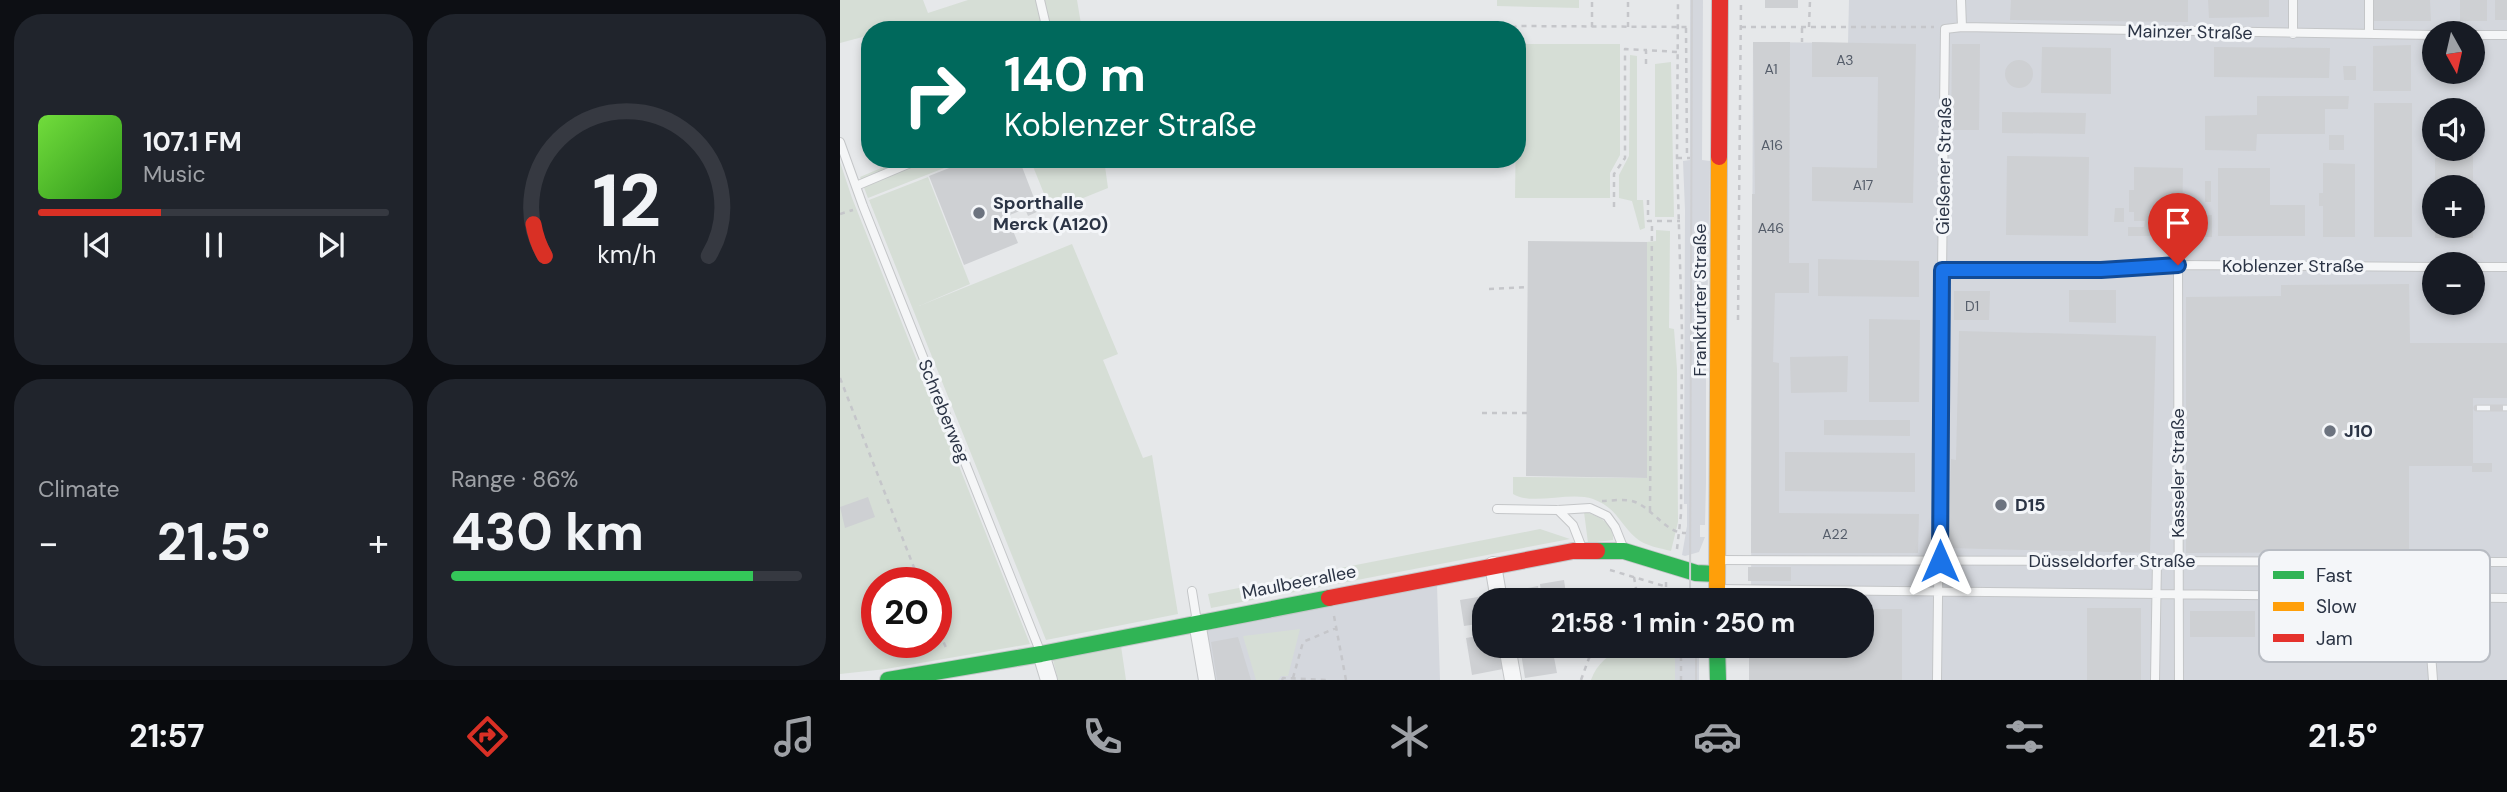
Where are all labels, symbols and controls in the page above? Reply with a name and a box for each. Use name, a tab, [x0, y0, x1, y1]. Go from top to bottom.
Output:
street label: Mainzer Straße	[2127, 19, 2253, 45]
north arrow	[2422, 21, 2485, 84]
map controls	[2422, 21, 2485, 315]
text: 140 m	[1004, 42, 1146, 106]
icon: right	[889, 49, 980, 140]
house number: A3	[1836, 51, 1854, 69]
house number: A1	[1764, 60, 1778, 78]
street label: Gießener Straße	[1931, 97, 1957, 235]
button: sound	[2422, 98, 2485, 161]
text: Koblenzer Straße	[1004, 104, 1257, 146]
text: 107.1 FM	[143, 125, 242, 159]
house number: A16	[1761, 136, 1783, 154]
text: 12	[592, 154, 661, 249]
text: Music	[143, 159, 206, 189]
button: +	[2422, 175, 2485, 238]
house number: A17	[1853, 176, 1873, 194]
place label: Sporthalle Merck (A120)	[993, 191, 1108, 236]
pin	[2148, 193, 2208, 265]
icon: arrive	[2159, 204, 2197, 242]
marker: Sporthalle Merck (A120)	[971, 205, 987, 221]
house number: A46	[1758, 219, 1784, 237]
street label: Frankfurter Straße	[1688, 224, 1712, 376]
icon: previous	[78, 226, 116, 264]
icon: pause	[195, 226, 233, 264]
icon: next	[312, 226, 350, 264]
text: km/h	[597, 238, 656, 271]
button: −	[2422, 252, 2485, 315]
street label: Koblenzer Straße	[2222, 254, 2364, 278]
house number: D1	[1965, 297, 1979, 315]
street label: Schreberweg	[912, 356, 976, 466]
street label: Kasseler Straße	[2166, 408, 2190, 538]
place label: J10	[2344, 419, 2373, 443]
marker: J10	[2322, 423, 2338, 439]
text: Range · 86%	[451, 464, 578, 494]
text: Climate	[38, 474, 120, 504]
place label: D15	[2015, 493, 2045, 517]
marker: D15	[1993, 497, 2009, 513]
text: 430 km	[451, 498, 644, 566]
text: 21.5°	[157, 508, 270, 576]
text: −	[38, 518, 59, 568]
text: +	[368, 518, 389, 568]
position arrow	[1903, 524, 1977, 598]
house number: A22	[1822, 525, 1848, 543]
street label: Düsseldorfer Straße	[2029, 549, 2195, 573]
legend	[2259, 550, 2490, 662]
street label: Maulbeerallee	[1240, 559, 1358, 605]
text: Fast	[2316, 563, 2352, 588]
speed limit sign: 20	[861, 567, 952, 658]
text: Slow	[2316, 594, 2357, 619]
text: 21:58 · 1 min · 250 m	[1551, 606, 1795, 640]
text: Jam	[2316, 626, 2353, 651]
icon: directions	[463, 712, 512, 761]
icon: music	[770, 712, 819, 761]
icon: phone	[1078, 712, 1127, 761]
icon: climate	[1385, 712, 1434, 761]
icon: car	[1693, 712, 1742, 761]
icon: filters	[2000, 712, 2049, 761]
text: 21:57	[129, 715, 204, 757]
text: 21.5°	[2308, 715, 2378, 757]

